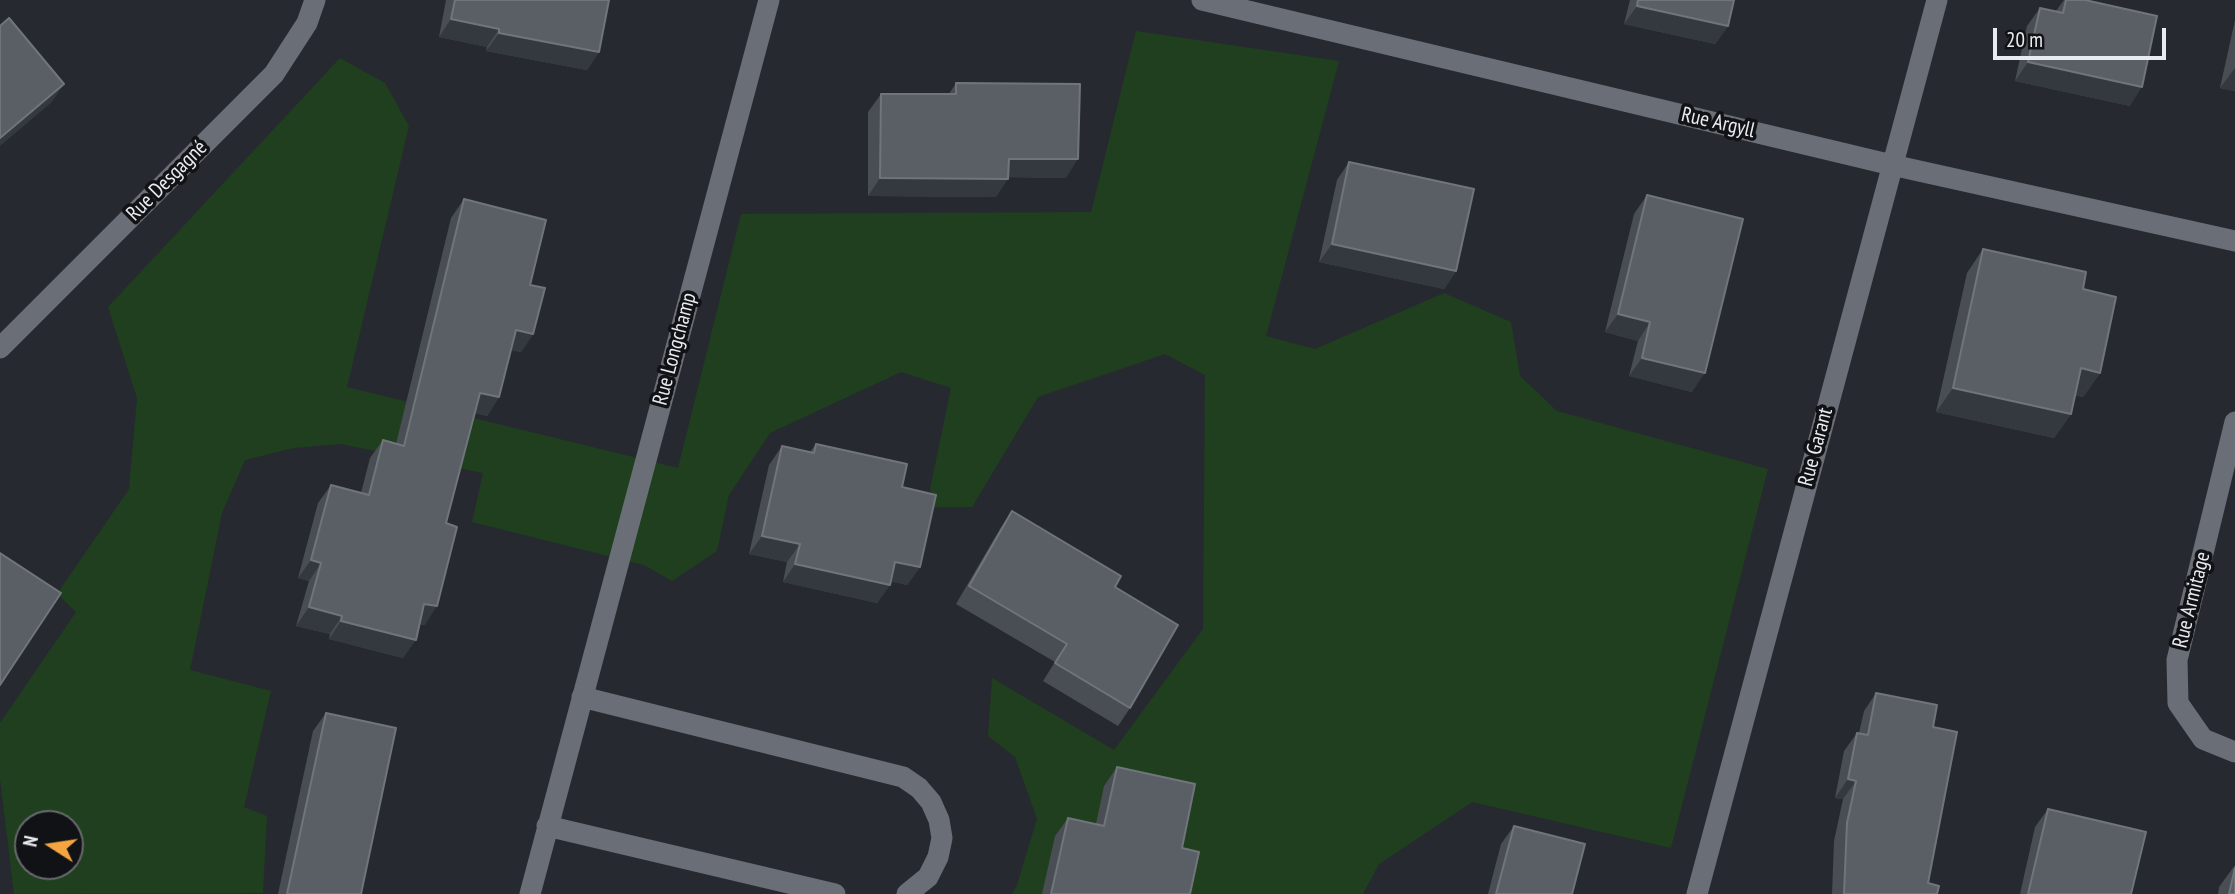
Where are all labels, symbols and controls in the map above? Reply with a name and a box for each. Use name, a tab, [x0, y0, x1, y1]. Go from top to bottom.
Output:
scale bar	[1997, 14, 2170, 58]
text: 20 m	[2006, 26, 2043, 53]
street label: Rue Argyll	[1679, 102, 1757, 144]
street label: Rue Desgagné	[121, 135, 213, 227]
street label: Rue Longchamp	[648, 290, 702, 408]
street label: Rue Garant	[1793, 405, 1839, 489]
street label: Rue Armitage	[2168, 549, 2216, 651]
north arrow	[14, 810, 84, 880]
text: N	[18, 834, 43, 849]

